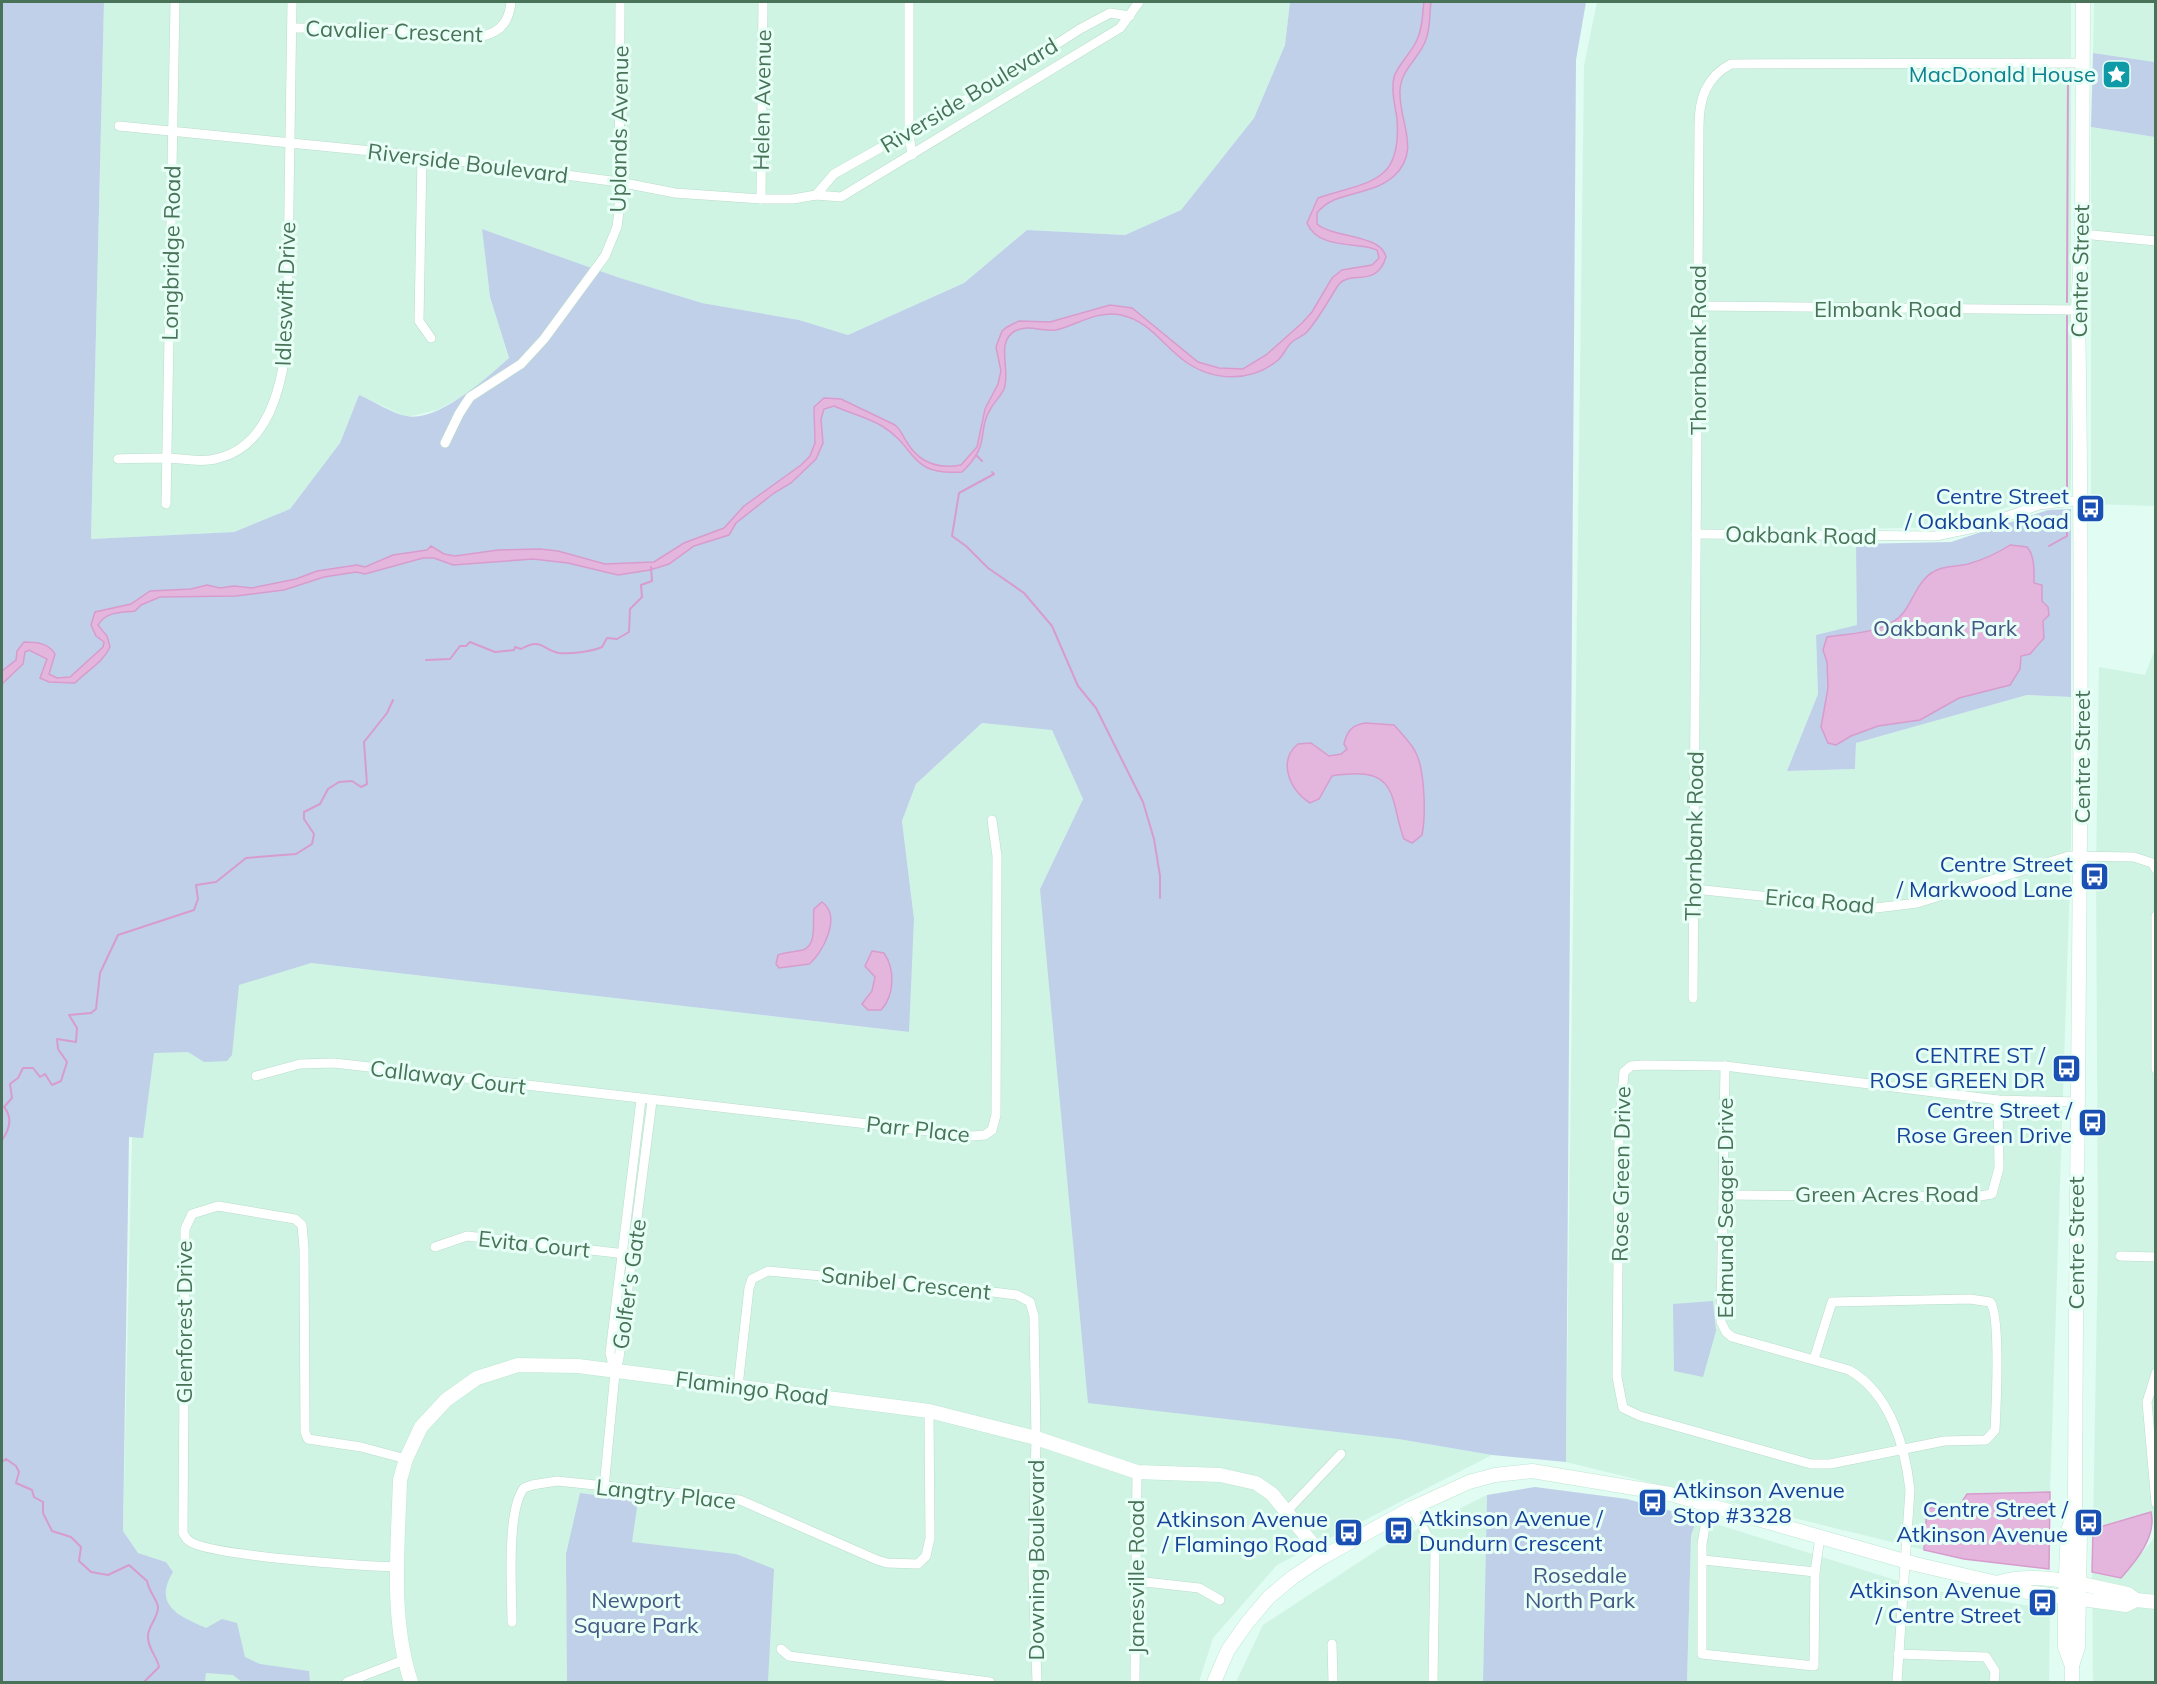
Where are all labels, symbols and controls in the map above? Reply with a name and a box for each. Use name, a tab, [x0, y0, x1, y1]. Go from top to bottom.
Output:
street label: Cavalier Crescent	[305, 14, 484, 48]
street label: Helen Avenue	[747, 29, 777, 171]
street label: Riverside Boulevard	[875, 31, 1063, 159]
street label: Uplands Avenue	[604, 45, 634, 213]
place icon: MacDonald House	[2101, 58, 2133, 90]
place label: MacDonald House	[1909, 60, 2096, 88]
street label: Riverside Boulevard	[366, 137, 570, 189]
street label: Longbridge Road	[155, 165, 187, 341]
street label: Centre Street	[2065, 204, 2095, 338]
street label: Idleswift Drive	[268, 221, 302, 367]
street label: Thornbank Road	[1684, 265, 1712, 435]
street label: Elmbank Road	[1814, 295, 1962, 323]
place label: Centre Street / Oakbank Road	[1904, 482, 2069, 535]
bus stop icon: Centre Street / Oakbank Road	[2074, 493, 2106, 525]
street label: Oakbank Road	[1725, 520, 1877, 550]
park label: Oakbank Park	[1873, 614, 2018, 642]
street label: Centre Street	[2068, 690, 2096, 824]
street label: Thornbank Road	[1679, 751, 1709, 921]
place label: Centre Street / Markwood Lane	[1896, 850, 2073, 903]
bus stop icon: Centre Street / Markwood Lane	[2078, 861, 2110, 893]
street label: Erica Road	[1764, 882, 1876, 920]
place label: CENTRE ST / ROSE GREEN DR	[1870, 1041, 2046, 1094]
bus stop icon: CENTRE ST / ROSE GREEN DR	[2050, 1052, 2082, 1084]
street label: Callaway Court	[369, 1054, 528, 1100]
street label: Rose Green Drive	[1605, 1086, 1637, 1262]
place label: Centre Street / Rose Green Drive	[1896, 1096, 2073, 1149]
street label: Edmund Seager Drive	[1711, 1098, 1739, 1318]
bus stop icon: Centre Street / Rose Green Drive	[2077, 1107, 2109, 1139]
street label: Parr Place	[865, 1110, 971, 1148]
street label: Centre Street	[2062, 1176, 2090, 1310]
street label: Green Acres Road	[1795, 1180, 1979, 1208]
street label: Golfer's Gate	[606, 1217, 652, 1351]
street label: Evita Court	[477, 1224, 591, 1264]
street label: Glenforest Drive	[170, 1240, 198, 1404]
street label: Sanibel Crescent	[820, 1260, 992, 1306]
street label: Flamingo Road	[674, 1365, 830, 1411]
street label: Downing Boulevard	[1022, 1460, 1050, 1660]
street label: Langtry Place	[595, 1473, 737, 1515]
place label: Atkinson Avenue Stop #3328	[1673, 1476, 1845, 1529]
bus stop icon: Atkinson Avenue Stop #3328	[1636, 1487, 1668, 1519]
place label: Centre Street / Atkinson Avenue	[1896, 1495, 2069, 1548]
street label: Janesville Road	[1122, 1499, 1150, 1655]
place label: Atkinson Avenue / Dundurn Crescent	[1419, 1504, 1604, 1557]
place label: Atkinson Avenue / Flamingo Road	[1156, 1505, 1328, 1558]
bus stop icon: Centre Street / Atkinson Avenue	[2073, 1506, 2105, 1538]
bus stop icon: Atkinson Avenue / Dundurn Crescent	[1382, 1515, 1414, 1547]
bus stop icon: Atkinson Avenue / Flamingo Road	[1333, 1516, 1365, 1548]
park label: Rosedale North Park	[1525, 1561, 1636, 1614]
place label: Atkinson Avenue / Centre Street	[1849, 1576, 2021, 1629]
park label: Newport Square Park	[574, 1586, 699, 1639]
bus stop icon: Atkinson Avenue / Centre Street	[2026, 1587, 2058, 1619]

